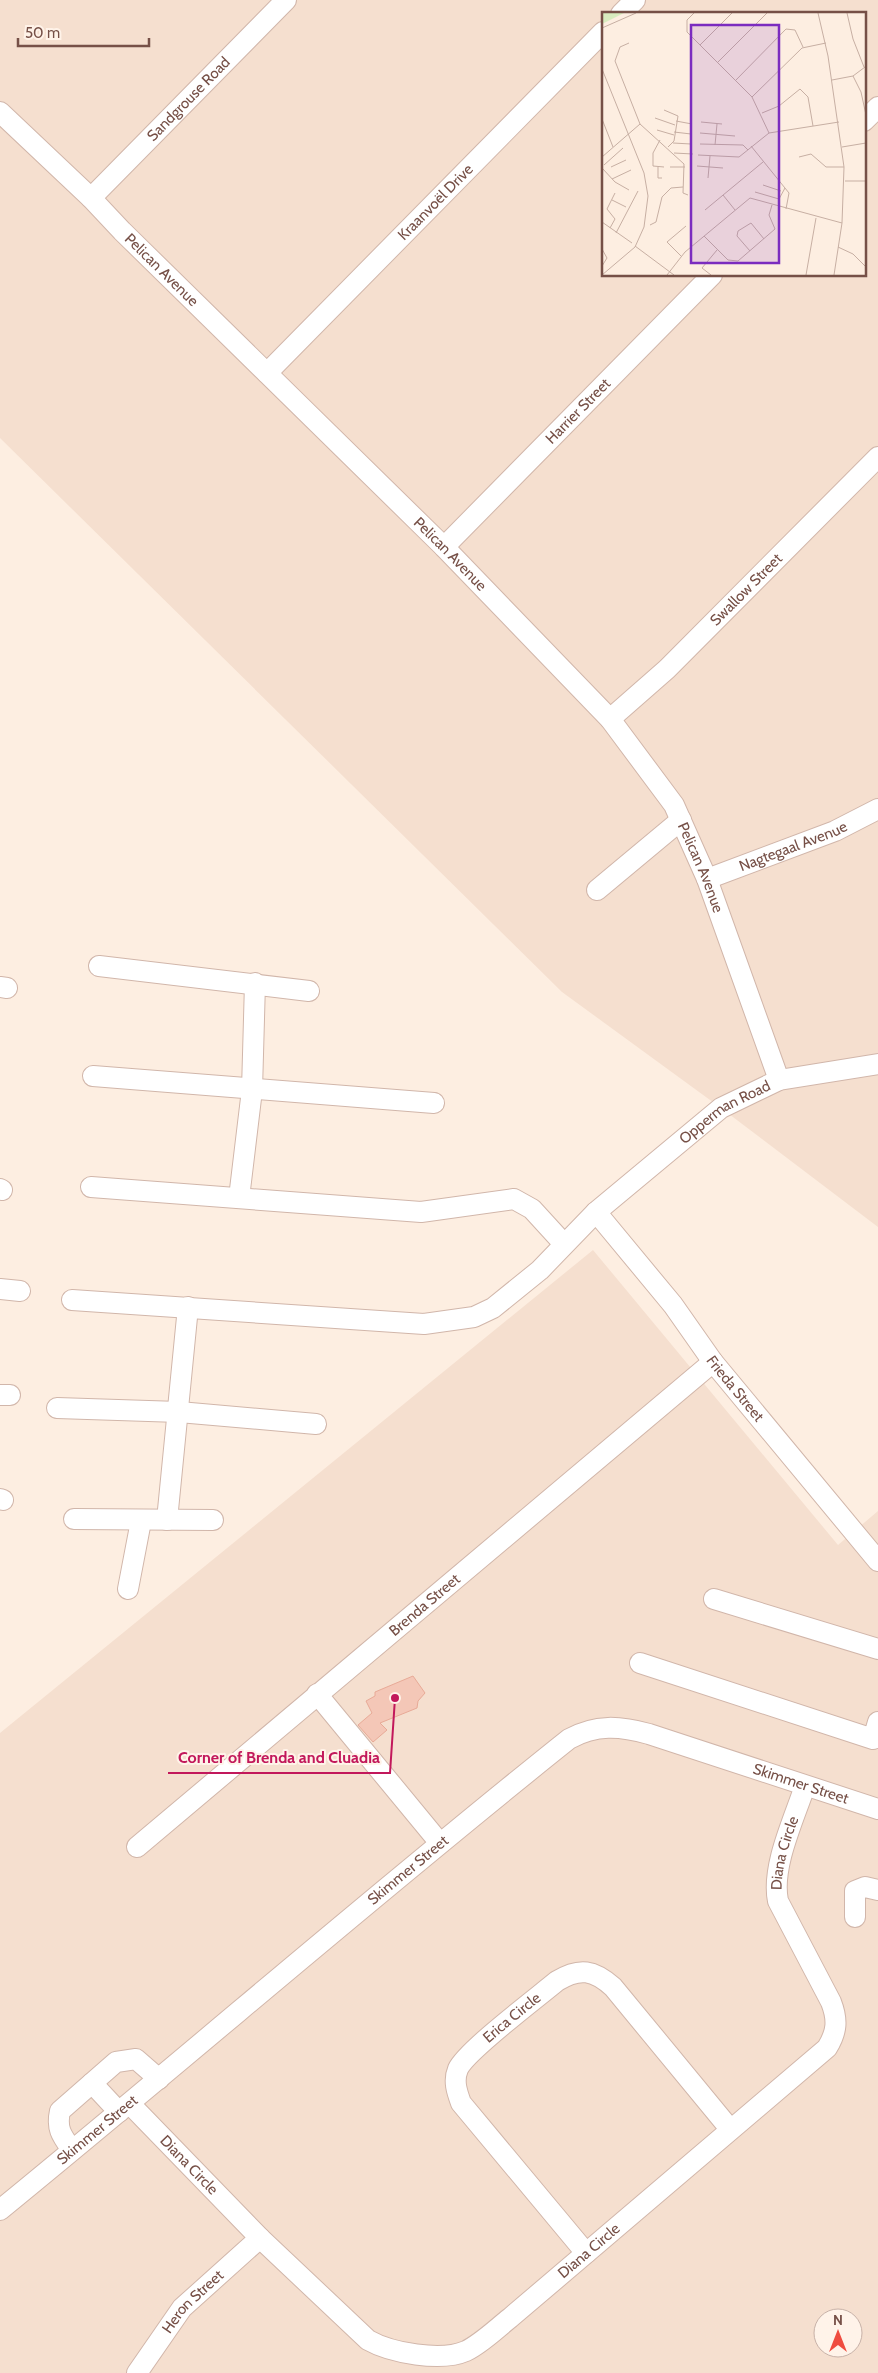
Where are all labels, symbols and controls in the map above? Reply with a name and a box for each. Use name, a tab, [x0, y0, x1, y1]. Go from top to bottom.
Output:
inset map	[602, 12, 866, 276]
scale bar	[18, 15, 149, 47]
text: 50 m	[25, 24, 60, 42]
street label: Sandgrouse Road	[143, 53, 234, 145]
street label: Kraanvoël Drive	[394, 160, 477, 244]
street label: Pelican Avenue	[121, 230, 202, 310]
street label: Harrier Street	[542, 374, 614, 447]
street label: Pelican Avenue	[410, 513, 491, 595]
street label: Swallow Street	[706, 550, 786, 629]
street label: Nagtegaal Avenue	[737, 817, 850, 875]
street label: Pelican Avenue	[674, 820, 727, 915]
street label: Opperman Road	[676, 1077, 773, 1148]
street label: Frieda Street	[702, 1352, 768, 1425]
street label: Brenda Street	[386, 1570, 464, 1640]
callout: Corner of Brenda and Cluadia	[168, 1742, 390, 1773]
text: Corner of Brenda and Cluadia	[178, 1748, 380, 1767]
street label: Skimmer Street	[751, 1760, 851, 1808]
street label: Diana Circle	[768, 1813, 802, 1890]
street label: Skimmer Street	[364, 1832, 452, 1909]
street label: Erica Circle	[479, 1989, 544, 2046]
street label: Skimmer Street	[53, 2091, 141, 2168]
street label: Diana Circle	[156, 2132, 222, 2199]
street label: Diana Circle	[554, 2219, 624, 2282]
street label: Heron Street	[158, 2266, 227, 2337]
north arrow	[813, 2308, 863, 2358]
text: N	[833, 2311, 843, 2329]

